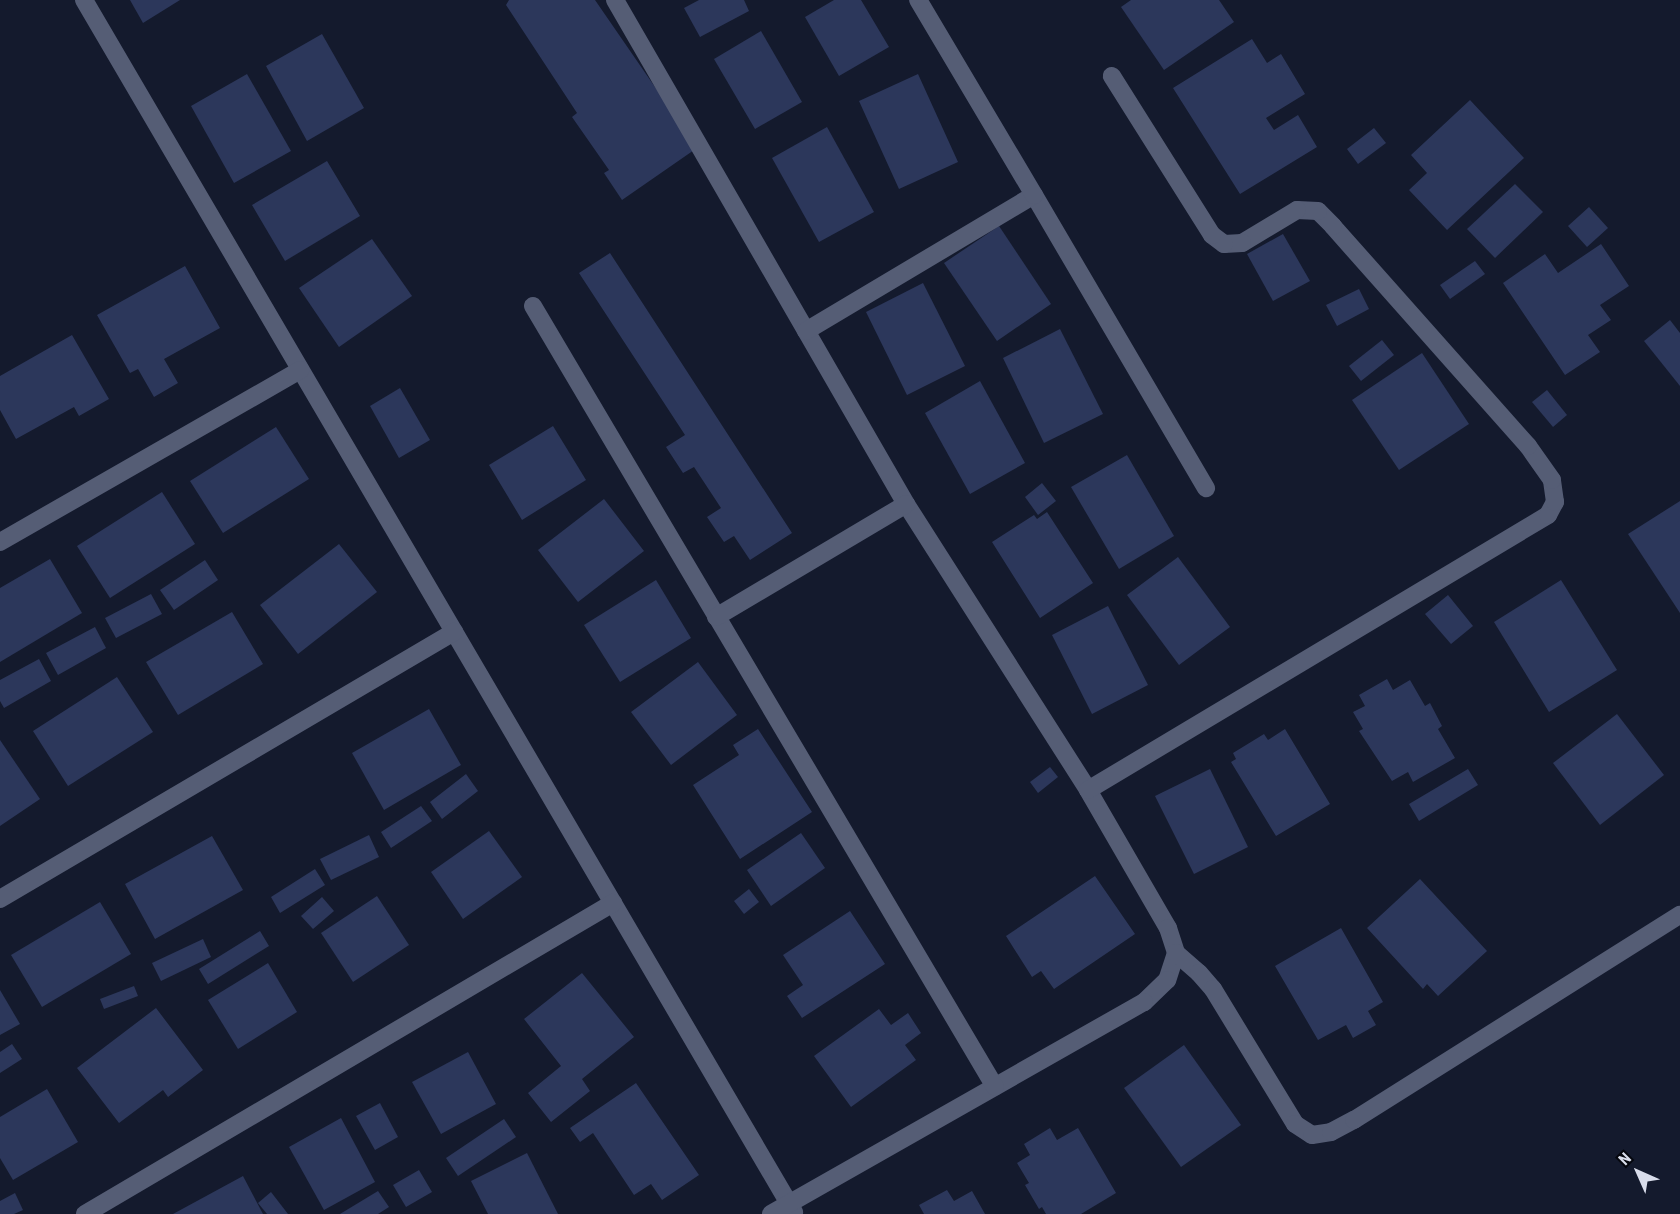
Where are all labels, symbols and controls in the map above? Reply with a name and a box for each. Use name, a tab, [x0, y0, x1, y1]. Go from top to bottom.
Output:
north arrow	[1608, 1142, 1668, 1202]
text: N	[1615, 1149, 1635, 1169]

